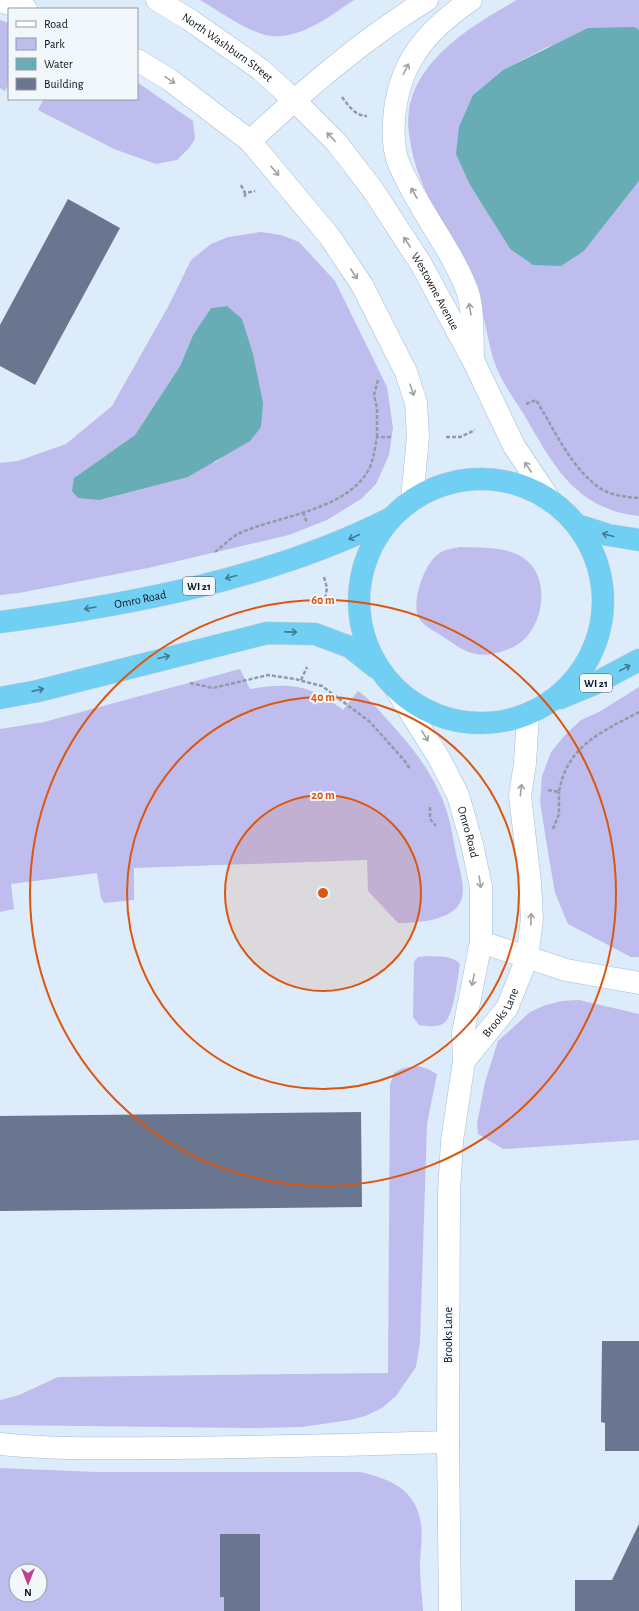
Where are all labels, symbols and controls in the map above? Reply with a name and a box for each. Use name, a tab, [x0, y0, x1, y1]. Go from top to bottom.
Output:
legend	[8, 8, 138, 100]
street label: North Washburn Street	[180, 11, 275, 84]
text: Road	[44, 18, 68, 30]
text: Park	[44, 38, 65, 50]
text: Water	[44, 58, 73, 70]
one-way arrow	[403, 63, 410, 75]
one-way arrow	[164, 76, 175, 84]
text: Building	[44, 78, 84, 90]
one-way arrow	[326, 132, 336, 142]
one-way arrow	[271, 166, 280, 177]
one-way arrow	[410, 187, 418, 199]
one-way arrow	[403, 237, 411, 248]
street label: Westowne Avenue	[409, 250, 461, 332]
one-way arrow	[351, 268, 359, 280]
one-way arrow	[466, 303, 474, 316]
one-way arrow	[409, 384, 416, 397]
one-way arrow	[524, 462, 532, 473]
one-way arrow	[601, 530, 614, 538]
one-way arrow	[348, 534, 360, 541]
one-way arrow	[224, 574, 237, 581]
road number: WI 21	[183, 577, 215, 595]
street label: Omro Road	[113, 588, 167, 610]
text: 60 m	[311, 594, 335, 606]
one-way arrow	[84, 604, 97, 612]
one-way arrow	[284, 628, 297, 636]
one-way arrow	[157, 653, 170, 661]
one-way arrow	[619, 663, 631, 671]
road number: WI 21	[580, 674, 612, 692]
one-way arrow	[31, 686, 44, 694]
text: 40 m	[311, 691, 335, 703]
one-way arrow	[421, 730, 429, 741]
one-way arrow	[517, 784, 524, 797]
text: 20 m	[311, 789, 335, 801]
street label: Omro Road	[456, 805, 481, 859]
one-way arrow	[476, 876, 484, 889]
centre of rings	[316, 886, 330, 900]
one-way arrow	[527, 913, 535, 926]
one-way arrow	[468, 973, 476, 986]
street label: Brooks Lane	[480, 986, 520, 1039]
street label: Brooks Lane	[442, 1307, 454, 1363]
north arrow	[8, 1563, 48, 1603]
text: N	[24, 1587, 32, 1598]

